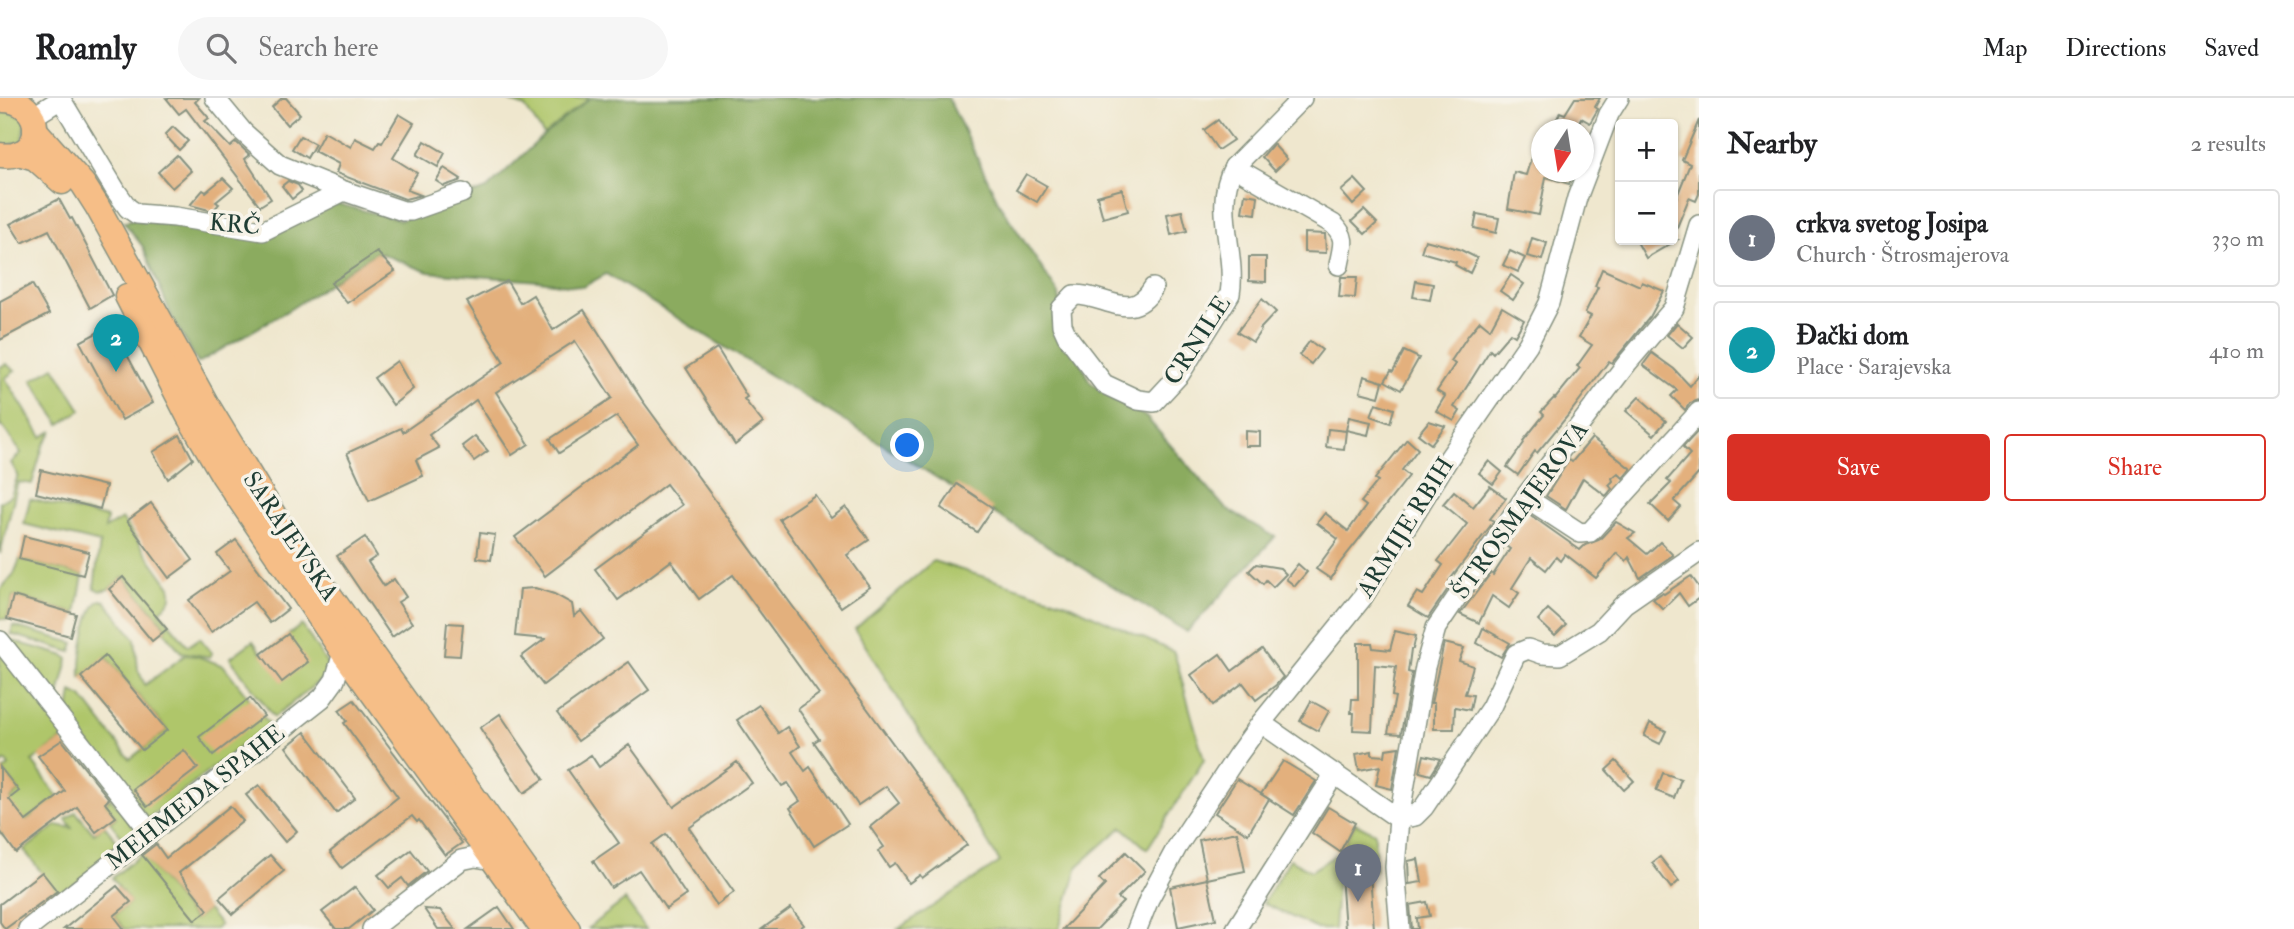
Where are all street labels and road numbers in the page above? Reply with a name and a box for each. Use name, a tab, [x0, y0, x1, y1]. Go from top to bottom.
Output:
street label: KRČ	[208, 206, 262, 242]
street label: CRNILE	[1157, 290, 1238, 391]
street label: ŠTROSMAJEROVA	[1445, 415, 1595, 605]
street label: ARMIJE RBIH	[1349, 451, 1461, 604]
street label: SARAJEVSKA	[236, 466, 345, 607]
street label: MEHMEDA SPAHE	[99, 718, 291, 877]

